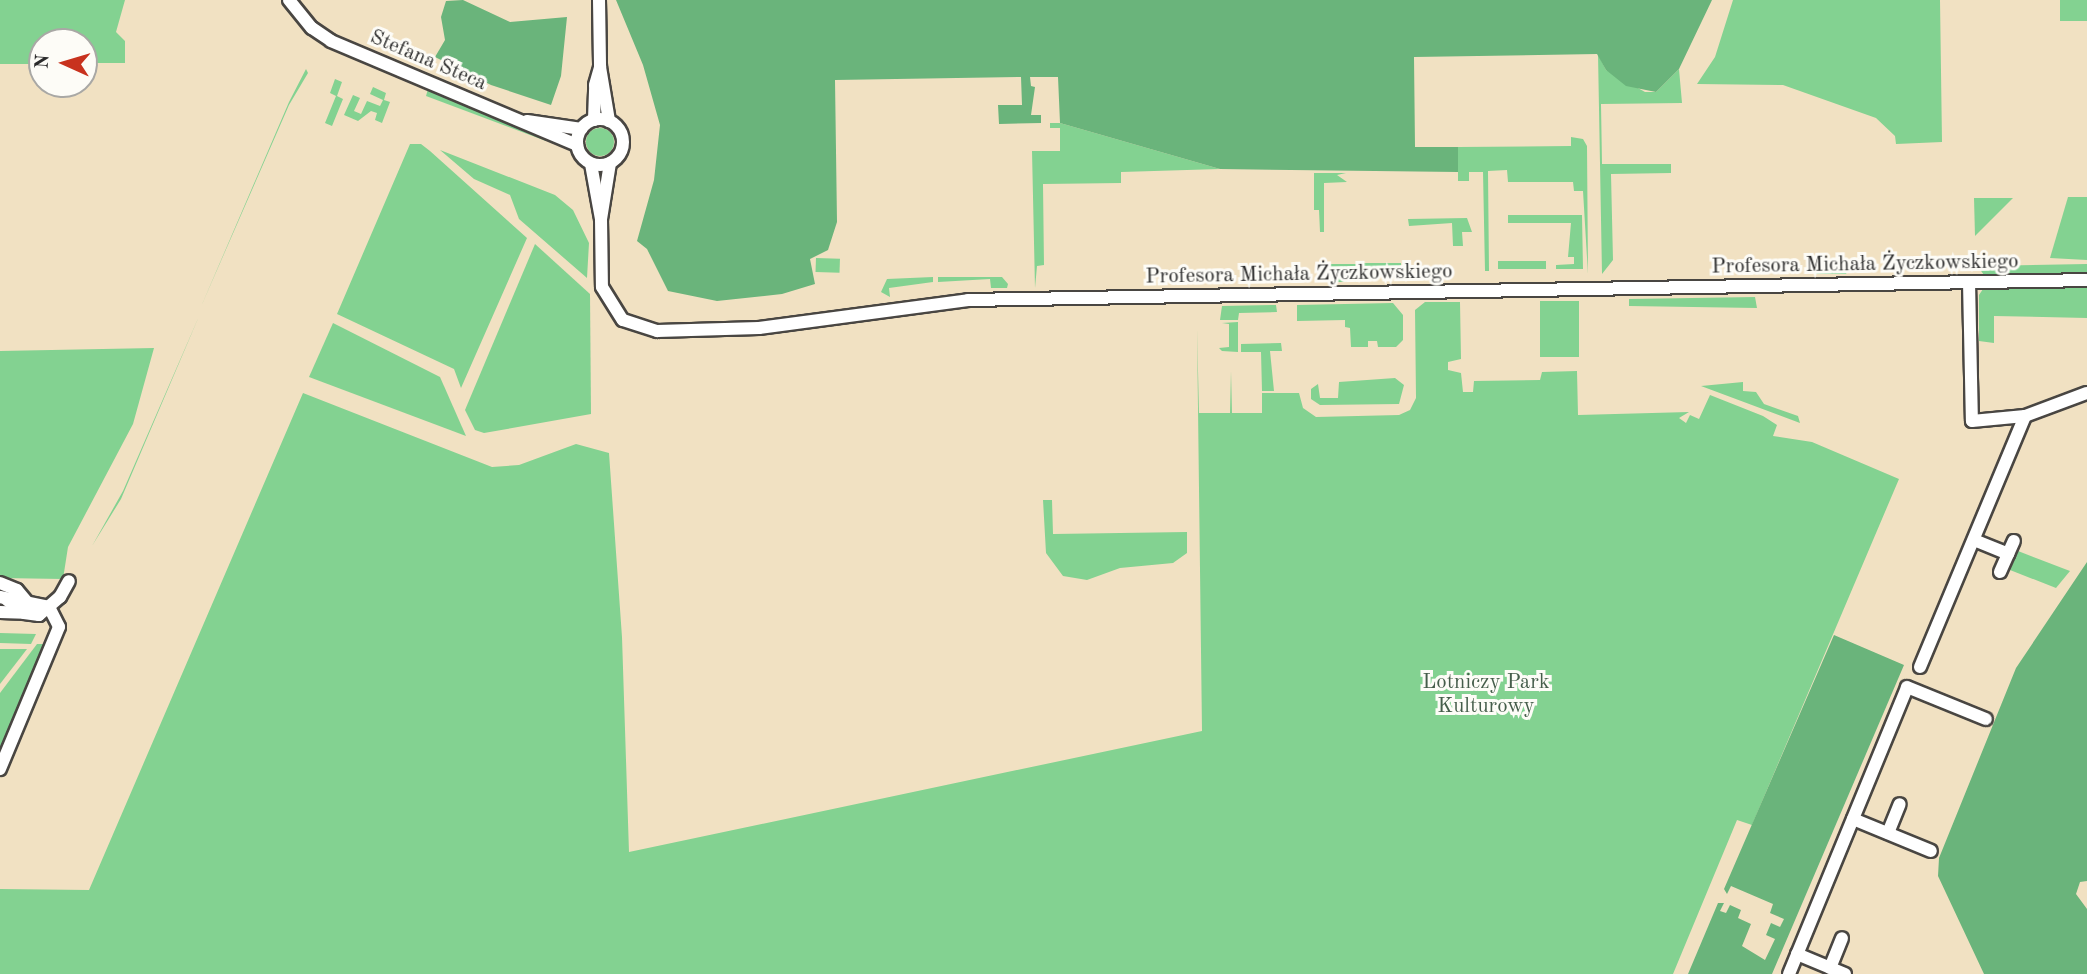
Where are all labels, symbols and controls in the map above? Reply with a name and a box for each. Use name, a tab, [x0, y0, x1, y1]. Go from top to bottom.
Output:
street label: Stefana Steca	[366, 25, 490, 97]
north arrow	[28, 28, 98, 98]
text: N	[34, 54, 54, 70]
street label: Profesora Michała Życzkowskiego	[1711, 250, 2019, 280]
street label: Profesora Michała Życzkowskiego	[1145, 260, 1453, 290]
park label: Lotniczy Park Kulturowy	[1422, 670, 1550, 720]

